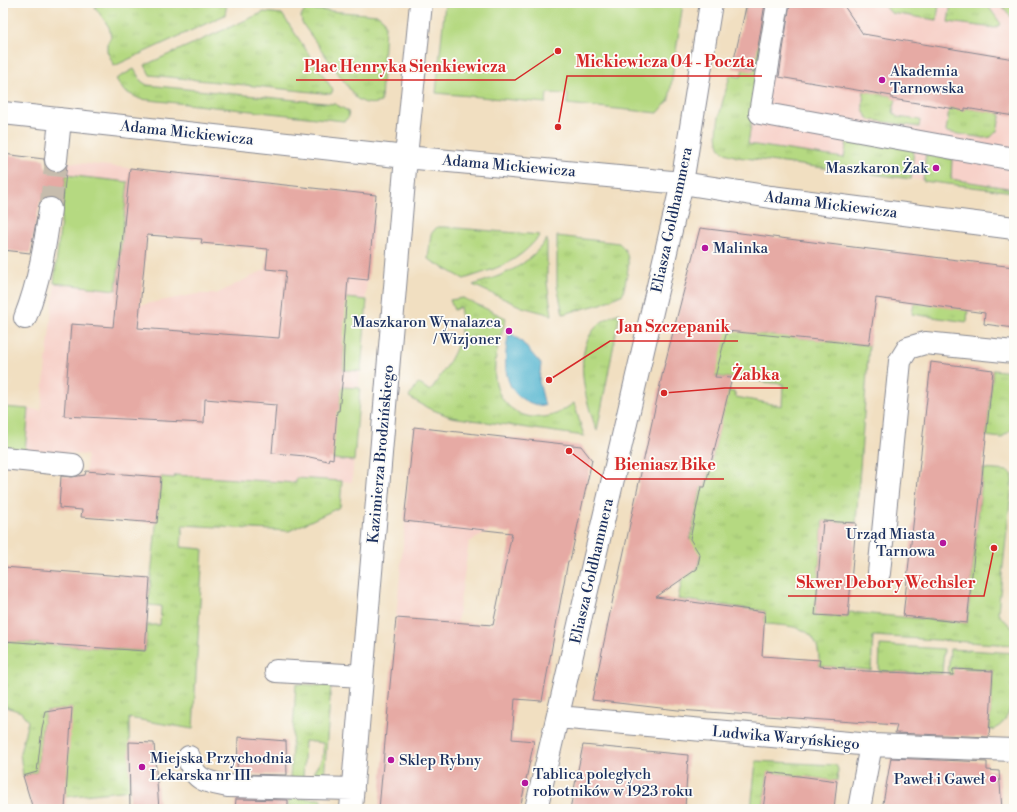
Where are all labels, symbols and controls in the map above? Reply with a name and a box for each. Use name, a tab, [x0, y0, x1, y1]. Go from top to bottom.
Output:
callout: Mickiewicza 04 - Poczta	[567, 48, 762, 76]
callout: Plac Henryka Sienkiewicza	[296, 52, 515, 80]
text: Mickiewicza 04 - Poczta	[575, 52, 755, 72]
text: Plac Henryka Sienkiewicza	[304, 57, 507, 77]
place label: Akademia Tarnowska	[889, 62, 965, 98]
marker: Akademia Tarnowska	[877, 75, 887, 85]
street label: Adama Mickiewicza	[119, 116, 255, 149]
street label: Eliasza Goldhammera	[647, 145, 697, 295]
street label: Adama Mickiewicza	[441, 151, 577, 181]
place label: Maszkaron Żak	[826, 158, 929, 178]
marker: Maszkaron Żak	[931, 163, 941, 173]
street label: Adama Mickiewicza	[762, 187, 899, 223]
place label: Malinka	[713, 239, 768, 258]
marker: Malinka	[700, 243, 710, 253]
place label: Maszkaron Wynalazca / Wizjoner	[352, 313, 502, 349]
callout: Jan Szczepanik	[610, 313, 738, 341]
text: Jan Szczepanik	[616, 317, 731, 337]
marker: Maszkaron Wynalazca / Wizjoner	[504, 326, 514, 336]
callout: Żabka	[725, 360, 788, 388]
text: Żabka	[732, 363, 780, 385]
street label: Kazimierza Brodzińskiego	[364, 364, 398, 544]
callout: Bieniasz Bike	[606, 451, 724, 479]
text: Bieniasz Bike	[614, 455, 716, 475]
street label: Eliasza Goldhammera	[566, 496, 618, 646]
place label: Urząd Miasta Tarnowa	[846, 525, 935, 561]
marker: Urząd Miasta Tarnowa	[938, 538, 948, 548]
callout: Skwer Debory Wechsler	[788, 568, 984, 596]
text: Skwer Debory Wechsler	[796, 573, 976, 593]
street label: Ludwika Waryńskiego	[711, 722, 861, 754]
place label: Miejska Przychodnia Lekarska nr III	[150, 749, 292, 785]
place label: Sklep Rybny	[399, 751, 482, 770]
marker: Sklep Rybny	[386, 755, 396, 765]
marker: Miejska Przychodnia Lekarska nr III	[137, 762, 147, 772]
place label: Tablica poległych robotników w 1923 roku	[533, 765, 693, 801]
place label: Paweł i Gaweł	[894, 770, 986, 789]
marker: Paweł i Gaweł	[988, 774, 998, 784]
marker: Tablica poległych robotników w 1923 roku	[520, 778, 530, 788]

